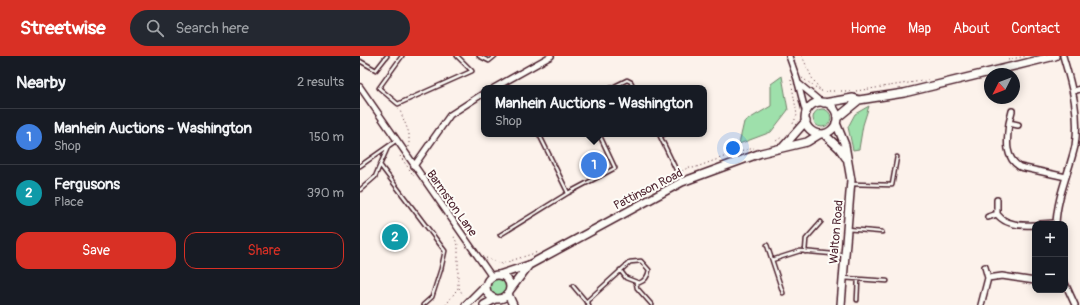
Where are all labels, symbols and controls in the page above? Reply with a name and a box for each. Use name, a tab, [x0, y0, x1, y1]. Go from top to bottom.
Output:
search box	[130, 10, 410, 46]
text: Streetwise	[20, 16, 106, 40]
icon: search	[144, 17, 166, 39]
text: Search here	[176, 19, 249, 38]
text: Home	[851, 20, 886, 37]
text: Map	[908, 20, 931, 37]
text: About	[953, 20, 989, 37]
text: Contact	[1011, 20, 1060, 37]
north arrow	[984, 68, 1020, 104]
text: Nearby	[16, 72, 65, 93]
text: 2 results	[297, 74, 344, 90]
popup	[481, 85, 707, 137]
text: Manhein Auctions - Washington	[495, 94, 693, 113]
text: Shop	[495, 113, 522, 129]
text: Manhein Auctions - Washington	[54, 119, 252, 138]
text: 1	[26, 129, 32, 145]
text: 150 m	[309, 129, 344, 145]
text: Shop	[54, 138, 81, 154]
your location	[723, 138, 743, 158]
pin: 1	[581, 150, 607, 180]
street label: Pattinson Road	[611, 166, 685, 213]
street label: Barmston Lane	[423, 167, 480, 240]
text: Fergusons	[54, 175, 120, 194]
text: 2	[25, 185, 33, 201]
text: 390 m	[307, 185, 344, 201]
text: Place	[54, 194, 83, 210]
street label: Walton Road	[826, 199, 847, 265]
map controls	[1032, 221, 1068, 293]
button: +	[1032, 221, 1068, 257]
pin: 2	[382, 222, 408, 252]
button: Save	[16, 232, 176, 269]
button: Share	[184, 232, 344, 269]
button: −	[1032, 257, 1068, 293]

